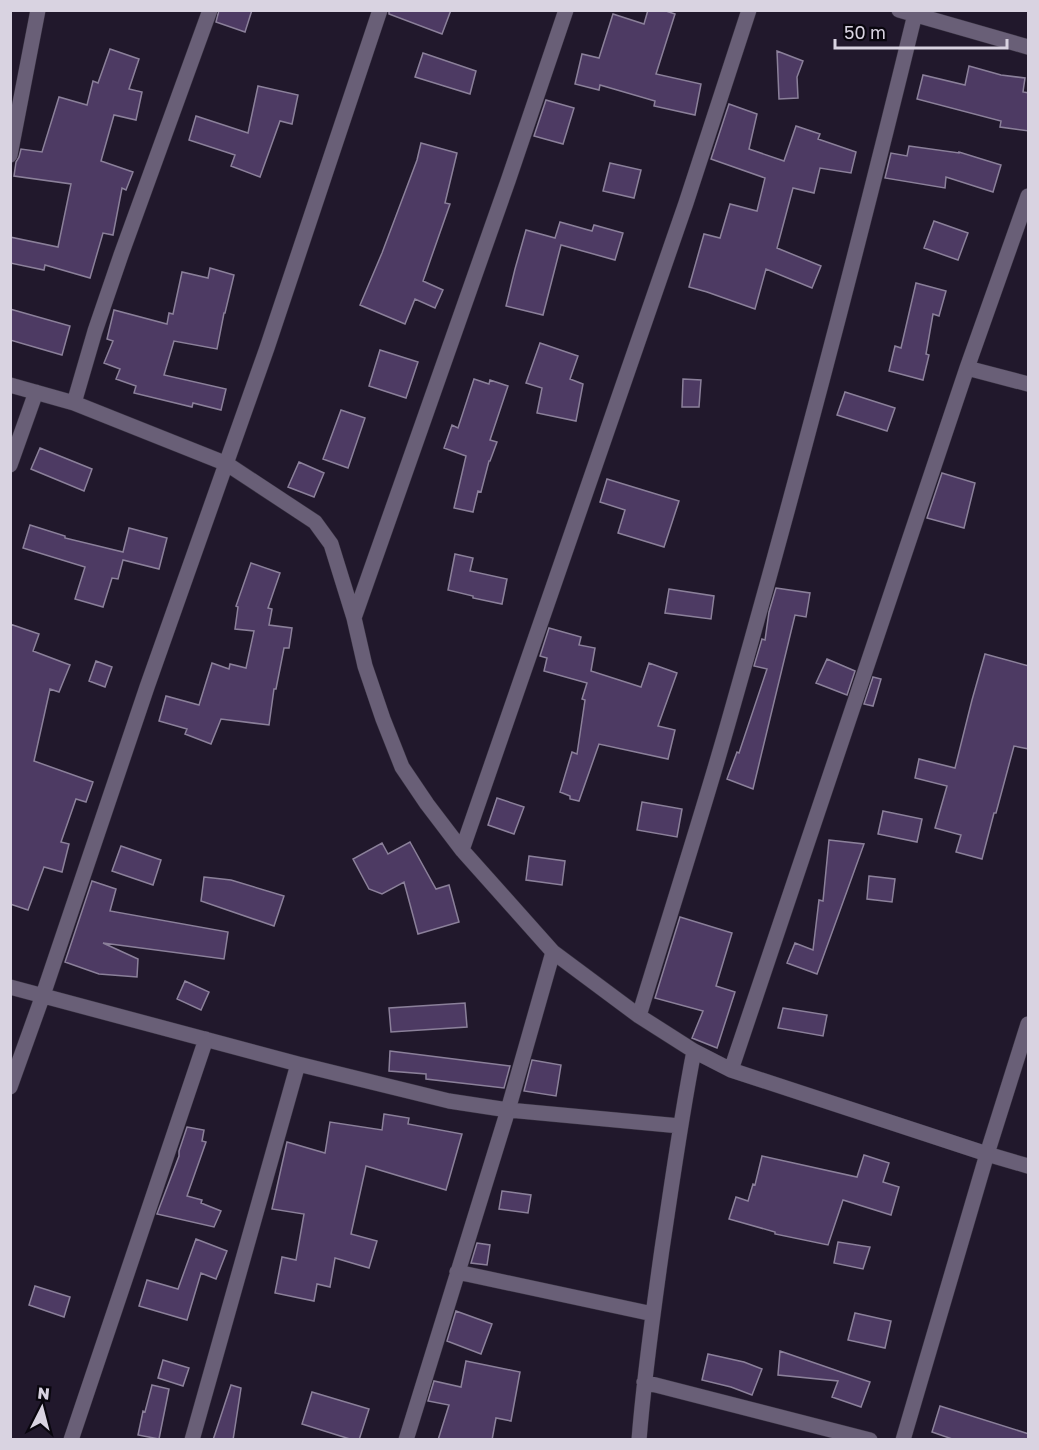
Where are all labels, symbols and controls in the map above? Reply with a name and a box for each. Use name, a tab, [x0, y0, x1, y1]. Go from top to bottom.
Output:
scale bar	[835, 12, 1008, 50]
text: 50 m	[844, 21, 886, 43]
north arrow	[12, 1378, 72, 1438]
text: N	[36, 1383, 51, 1404]

